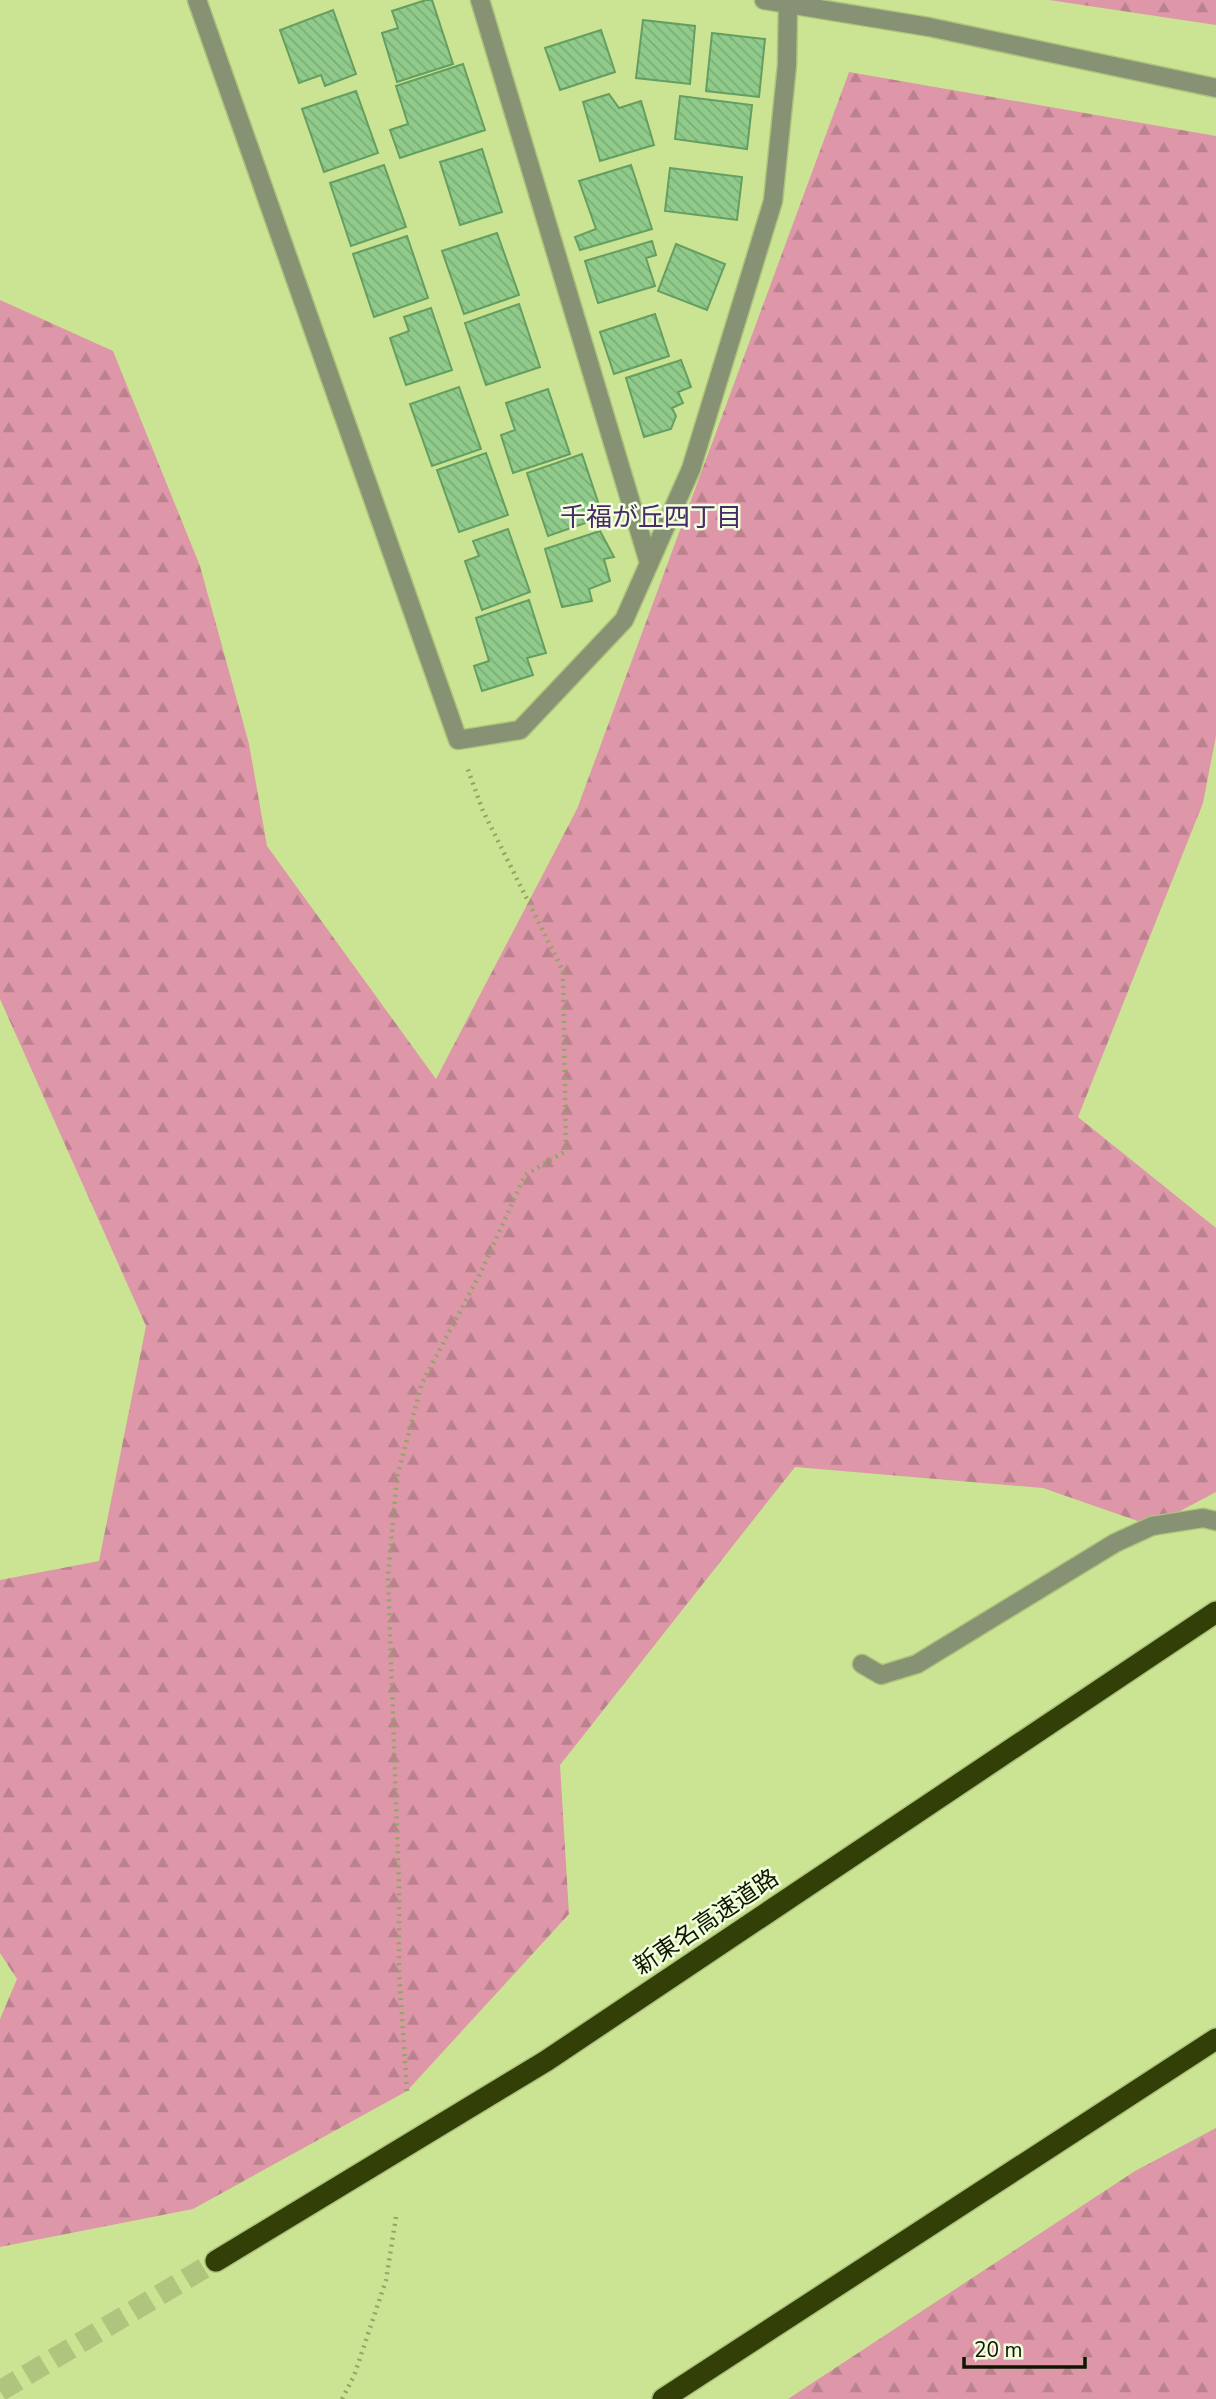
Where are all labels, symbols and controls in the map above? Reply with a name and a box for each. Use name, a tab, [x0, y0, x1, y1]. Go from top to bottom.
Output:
district label: 千福が丘四丁目	[560, 500, 742, 535]
street label: 新東名高速道路	[627, 1862, 785, 1982]
scale bar	[964, 2326, 1085, 2370]
text: 20 m	[974, 2336, 1023, 2364]

